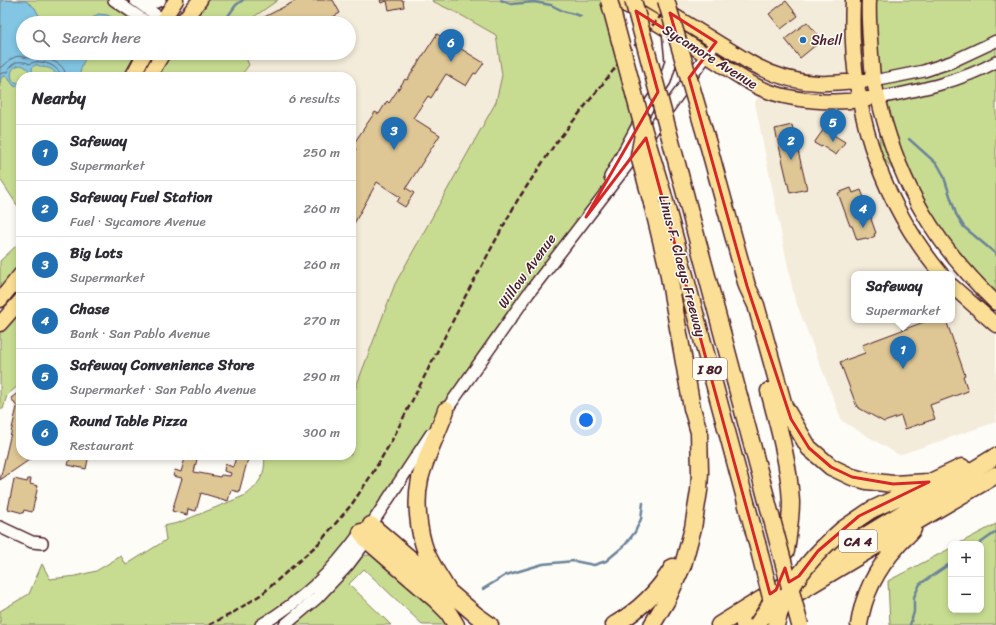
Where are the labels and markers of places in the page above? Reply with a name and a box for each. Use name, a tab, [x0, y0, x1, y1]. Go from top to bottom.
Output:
place label: Shell	[811, 28, 843, 53]
pin: 6	[438, 29, 464, 62]
marker: Shell	[798, 35, 808, 45]
pin: 5	[820, 109, 846, 142]
pin: 3	[381, 117, 407, 150]
pin: 2	[778, 127, 804, 160]
pin: 4	[850, 195, 876, 228]
pin: 1	[890, 336, 916, 369]

